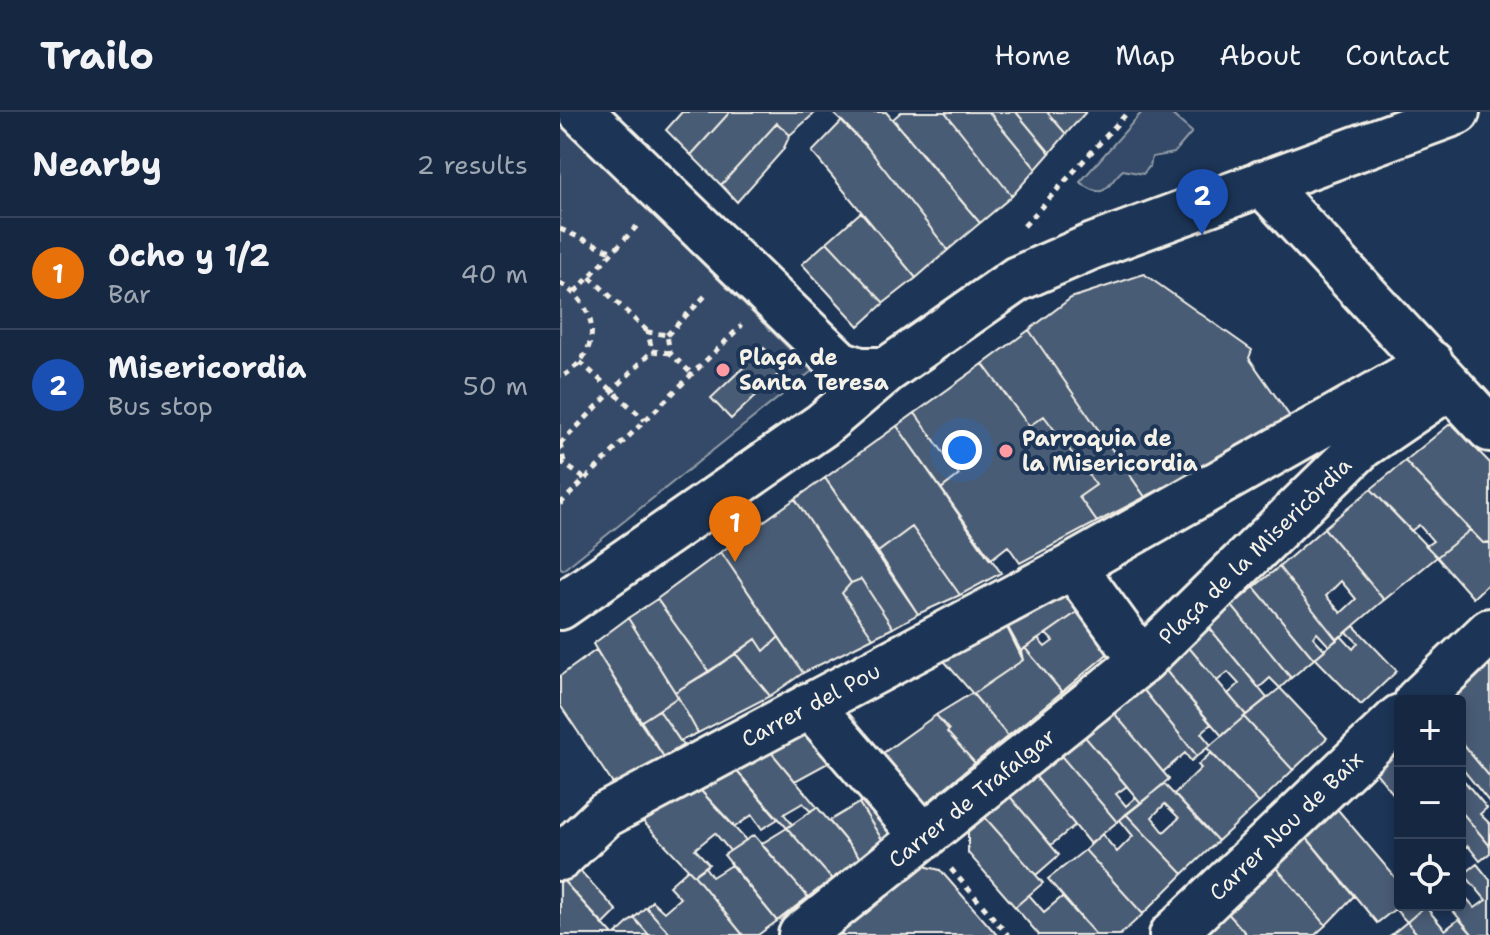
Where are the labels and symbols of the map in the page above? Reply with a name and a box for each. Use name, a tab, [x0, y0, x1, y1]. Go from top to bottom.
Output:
pin: 2	[1176, 169, 1228, 235]
place label: Plaça de Santa Teresa	[739, 343, 889, 397]
marker: Plaça de Santa Teresa	[714, 361, 732, 379]
place label: Parroquia de la Misericordia	[1022, 424, 1198, 478]
your location	[942, 430, 982, 470]
marker: Parroquia de la Misericordia	[997, 442, 1015, 460]
street label: Plaça de la Misericòrdia	[1152, 451, 1358, 651]
pin: 1	[709, 496, 761, 562]
street label: Carrer del Pou	[736, 656, 886, 754]
street label: Carrer de Trafalgar	[882, 722, 1062, 874]
street label: Carrer Nou de Baix	[1203, 745, 1369, 907]

